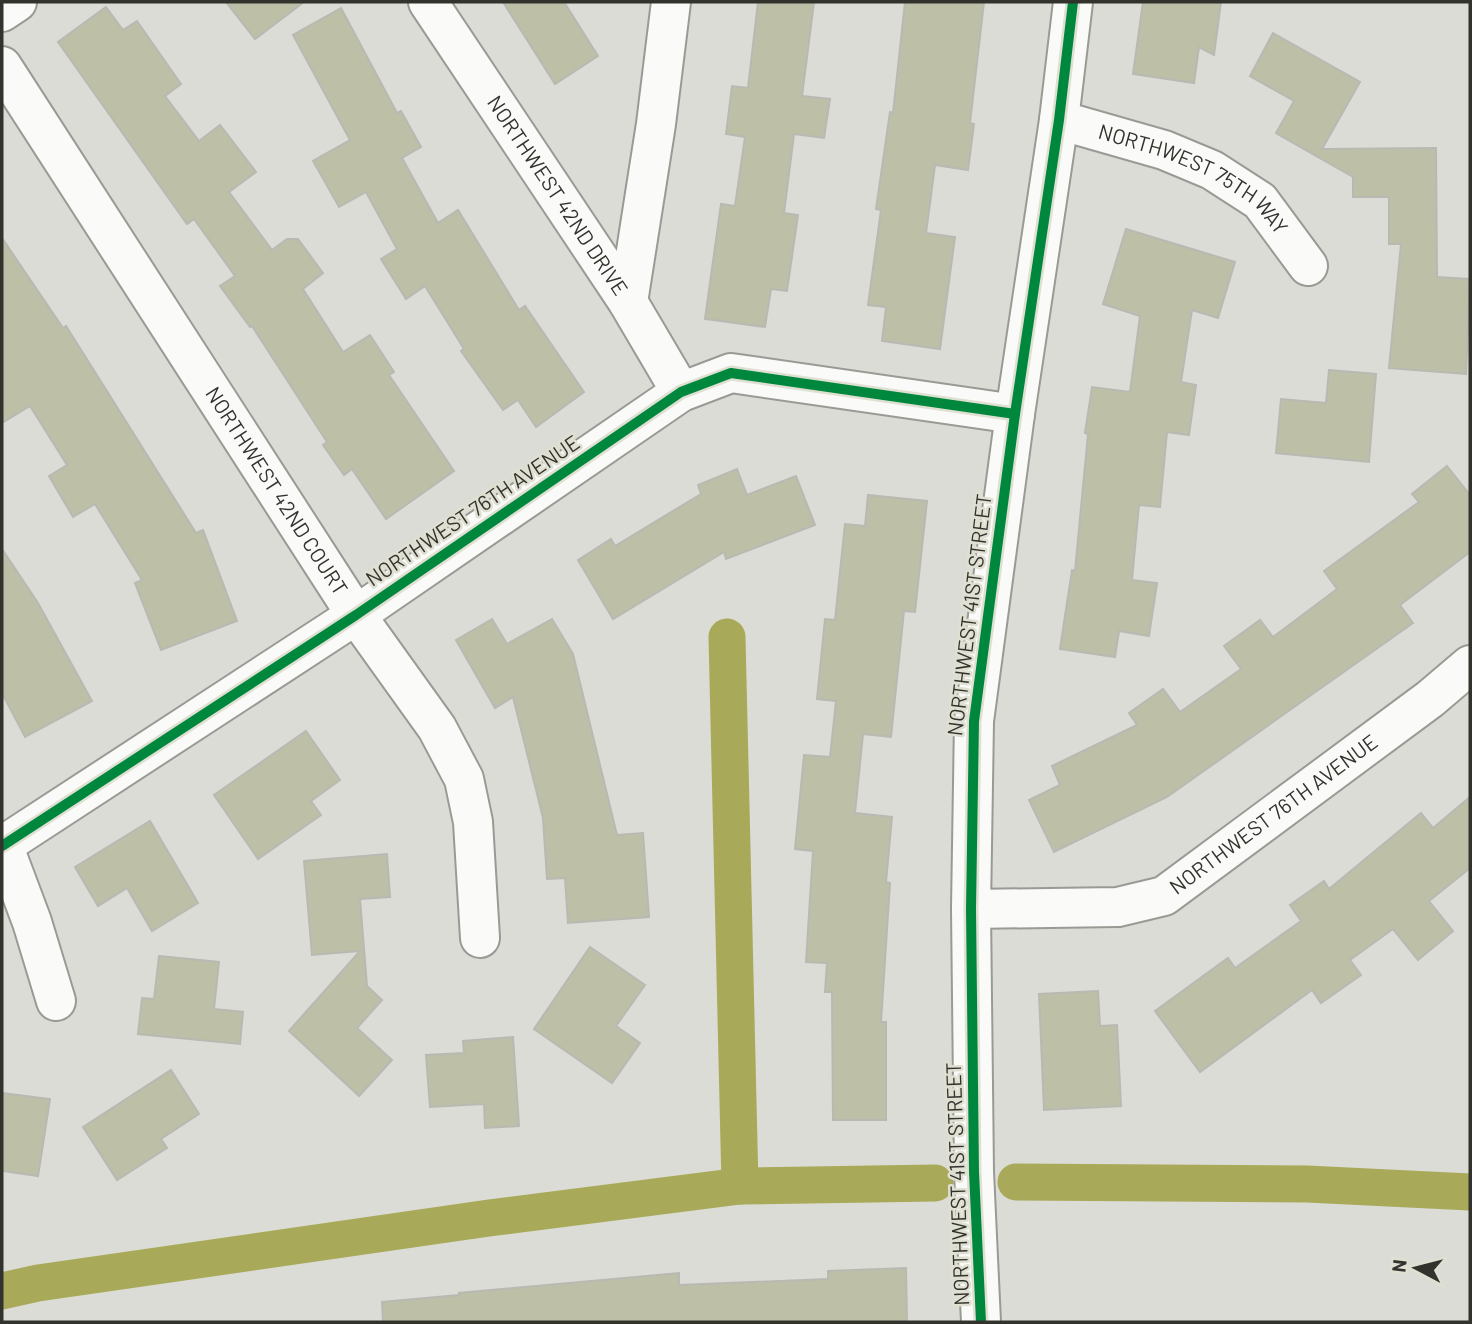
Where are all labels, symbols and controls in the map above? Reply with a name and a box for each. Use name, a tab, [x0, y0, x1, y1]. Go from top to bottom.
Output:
street label: NORTHWEST 42ND DRIVE	[483, 90, 634, 300]
street label: NORTHWEST 75TH WAY	[1096, 118, 1294, 238]
street label: NORTHWEST 42ND COURT	[201, 382, 354, 599]
street label: NORTHWEST 76TH AVENUE	[361, 429, 584, 591]
street label: NORTHWEST 41ST STREET	[941, 492, 996, 737]
street label: NORTHWEST 76TH AVENUE	[1164, 728, 1382, 899]
street label: NORTHWEST 41ST STREET	[940, 1062, 973, 1306]
north arrow	[1381, 1233, 1451, 1303]
text: N	[1386, 1258, 1411, 1274]

